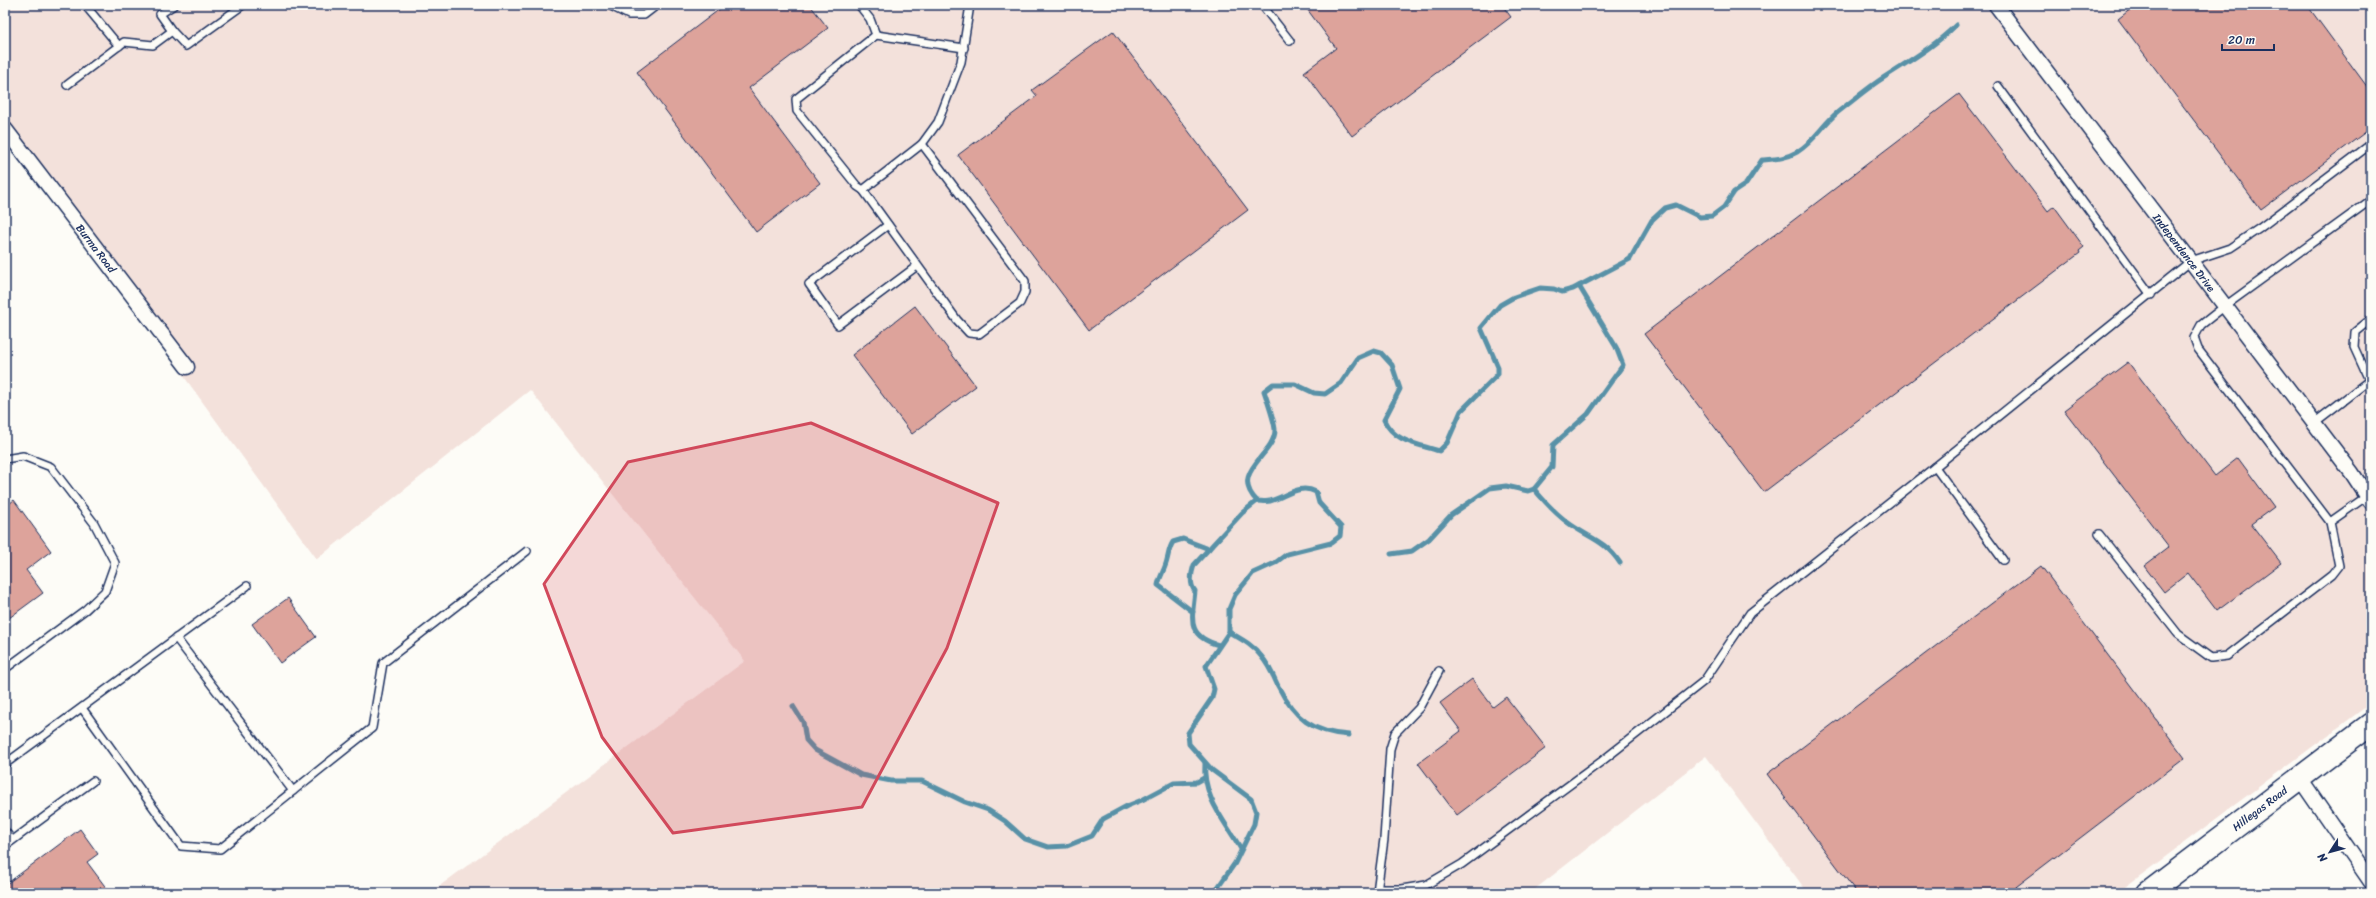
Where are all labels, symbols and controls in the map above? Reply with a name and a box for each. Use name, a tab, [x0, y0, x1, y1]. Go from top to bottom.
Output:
scale bar	[2222, 26, 2274, 52]
text: 20 m	[2228, 29, 2255, 51]
street label: Independence Drive	[2147, 208, 2221, 297]
street label: Burma Road	[71, 219, 122, 278]
street label: Hillegas Road	[2228, 780, 2292, 836]
north arrow	[2310, 832, 2350, 872]
text: N	[2312, 849, 2333, 867]

